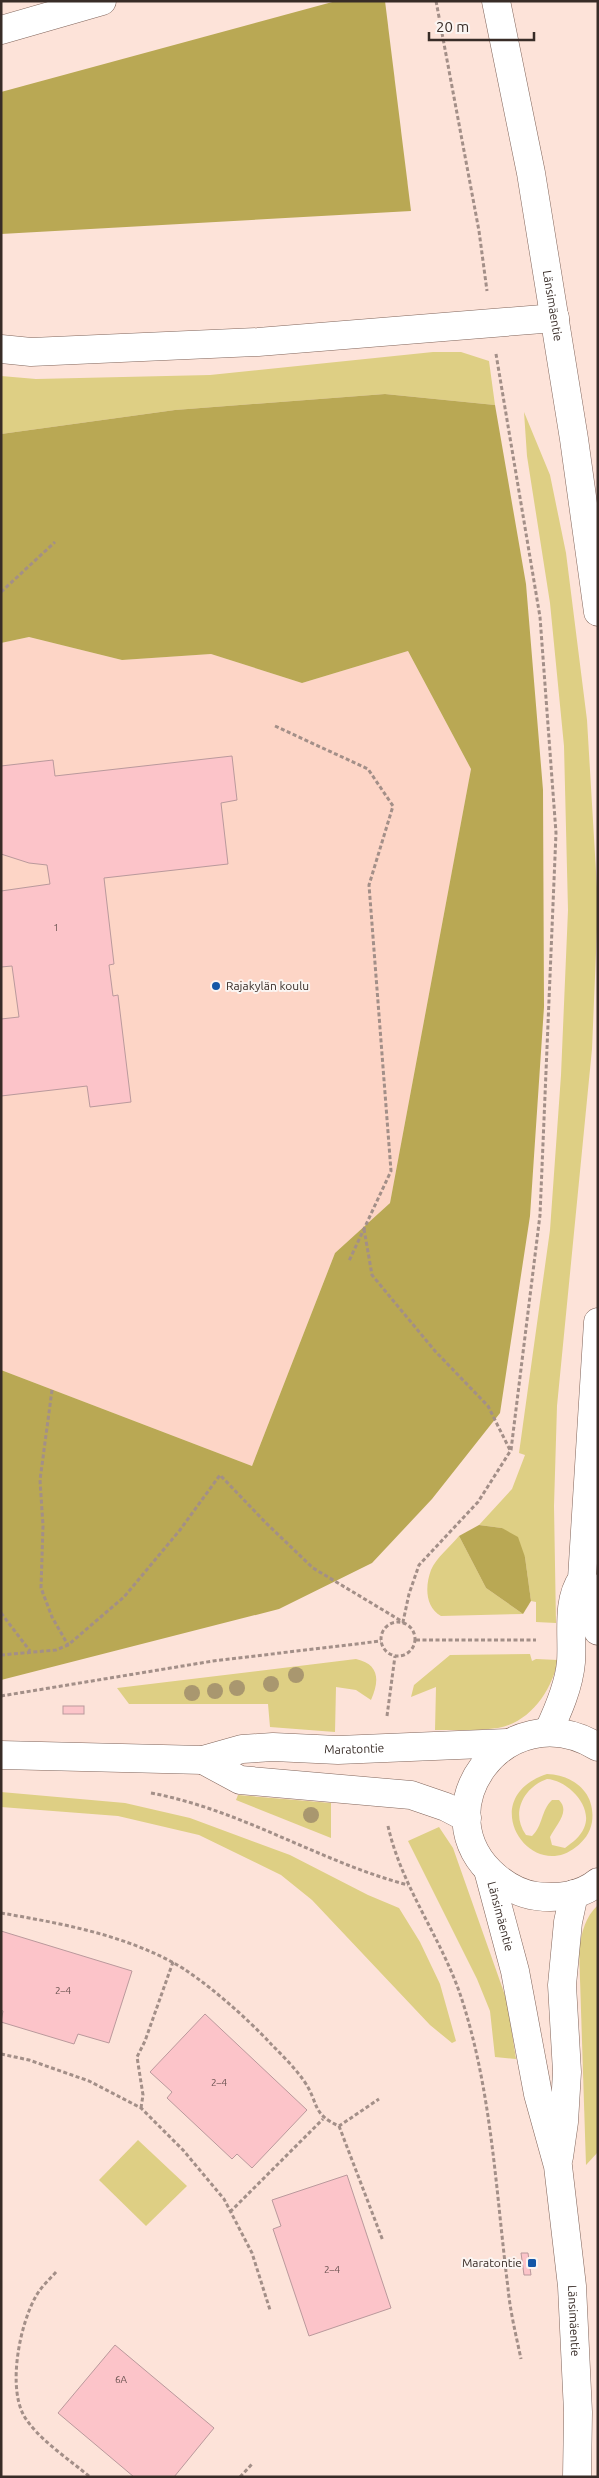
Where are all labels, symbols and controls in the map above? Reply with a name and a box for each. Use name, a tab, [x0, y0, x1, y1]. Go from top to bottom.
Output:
scale bar	[429, 10, 534, 42]
text: 20 m	[436, 18, 469, 35]
street label: Länsimäentie	[541, 269, 565, 342]
house number: 1	[53, 922, 59, 933]
place label: Rajakylän koulu	[226, 979, 309, 992]
marker: Rajakylän koulu	[210, 980, 222, 992]
street label: Maratontie	[324, 1741, 385, 1756]
street label: Länsimäentie	[485, 1880, 516, 1952]
house number: 2–4	[55, 1985, 71, 1996]
house number: 2–4	[211, 2077, 227, 2088]
place label: Maratontie	[462, 2256, 522, 2269]
marker: Maratontie	[526, 2257, 538, 2269]
house number: 2–4	[324, 2264, 340, 2275]
street label: Länsimäentie	[566, 2285, 582, 2357]
house number: 6A	[115, 2374, 128, 2385]

